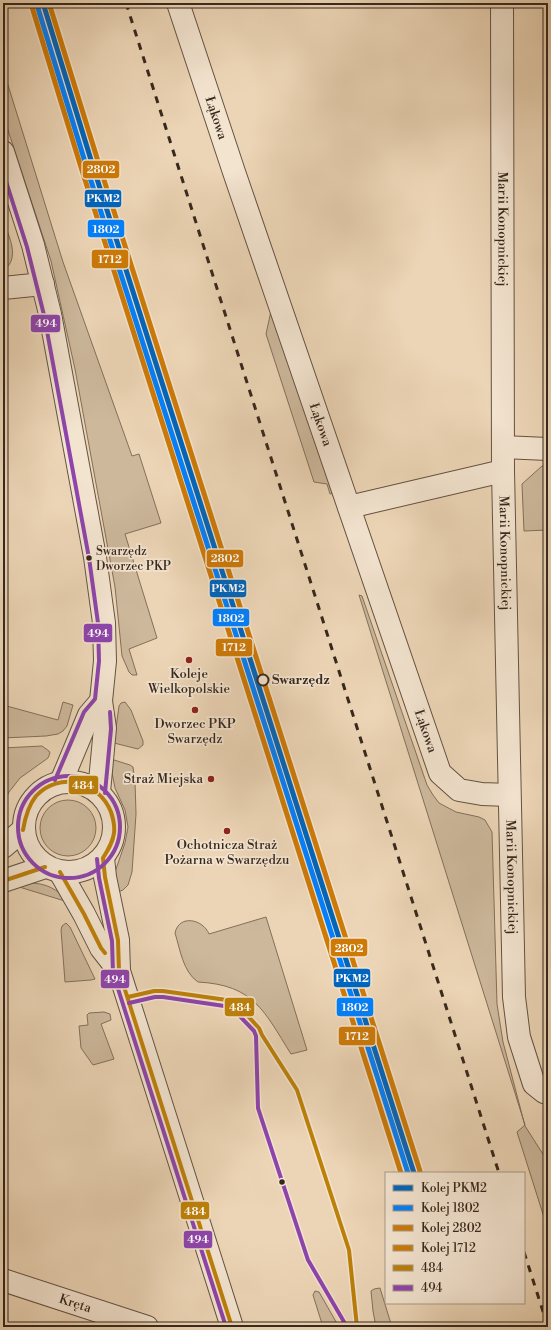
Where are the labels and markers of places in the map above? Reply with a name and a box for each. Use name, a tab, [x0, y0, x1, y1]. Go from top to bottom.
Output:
place label: Swarzędz Dworzec PKP	[96, 544, 171, 574]
marker: Swarzędz Dworzec PKP	[84, 553, 94, 563]
marker: Koleje Wielkopolskie	[184, 655, 194, 665]
place label: Koleje Wielkopolskie	[147, 666, 230, 697]
place label: Swarzędz	[272, 672, 330, 688]
marker: Swarzędz	[256, 673, 270, 687]
marker: Dworzec PKP Swarzędz	[190, 705, 200, 715]
place label: Dworzec PKP Swarzędz	[154, 716, 236, 747]
place label: Straż Miejska	[124, 771, 203, 787]
marker: Straż Miejska	[206, 774, 216, 784]
marker: Ochotnicza Straż Pożarna w Swarzędzu	[222, 826, 232, 836]
place label: Ochotnicza Straż Pożarna w Swarzędzu	[165, 837, 290, 868]
unlabelled marker	[277, 1177, 287, 1187]

